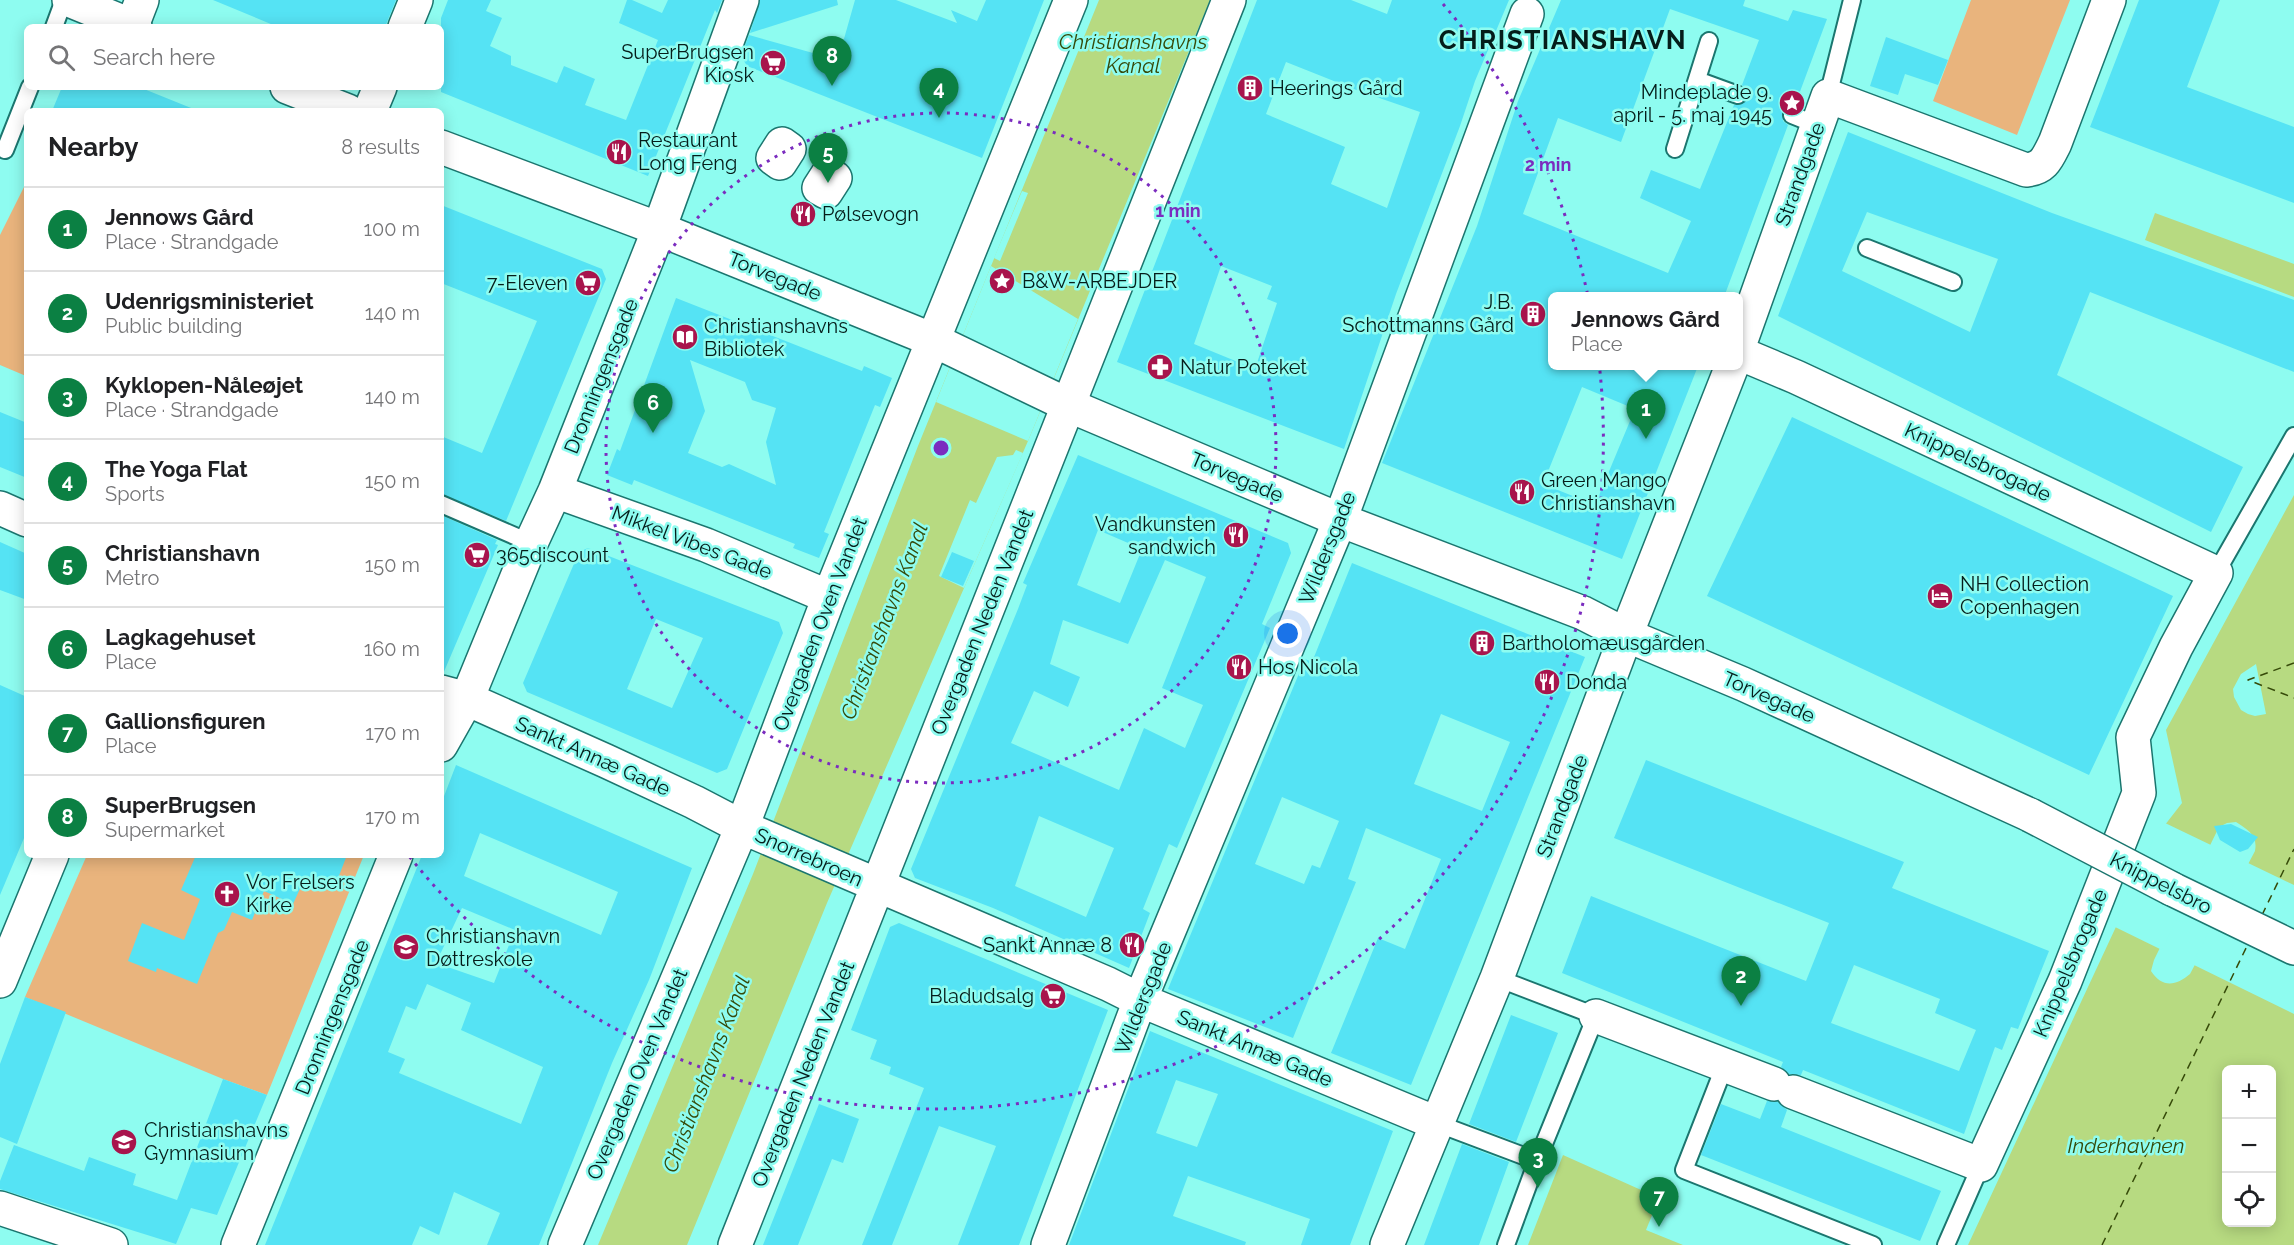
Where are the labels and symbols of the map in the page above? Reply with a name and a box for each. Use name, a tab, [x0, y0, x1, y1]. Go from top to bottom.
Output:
district label: CHRISTIANSHAVN	[1439, 25, 1687, 55]
water label: Christianshavns Kanal	[1059, 29, 1207, 78]
pin: 8	[812, 36, 852, 86]
place label: SuperBrugsen Kiosk	[621, 40, 754, 87]
supermarket icon: SuperBrugsen Kiosk	[758, 48, 788, 78]
pin: 4	[920, 68, 958, 118]
building icon: Heerings Gård	[1235, 73, 1265, 103]
place label: Heerings Gård	[1270, 76, 1403, 100]
place label: Mindeplade 9. april - 5. maj 1945	[1613, 80, 1772, 127]
place icon: Mindeplade 9. april - 5. maj 1945	[1777, 88, 1807, 118]
street label: Strandgade	[1770, 119, 1830, 229]
place label: Restaurant Long Feng	[638, 128, 738, 175]
pin: 5	[808, 134, 848, 183]
restaurant icon: Restaurant Long Feng	[604, 137, 634, 167]
text: 2 min	[1525, 154, 1571, 175]
restaurant icon: Pølsevogn	[788, 199, 818, 229]
text: 1 min	[1155, 200, 1201, 221]
place label: Pølsevogn	[822, 202, 919, 226]
street label: Torvegade	[725, 246, 825, 306]
place icon: B&W-ARBEJDER	[987, 266, 1017, 296]
supermarket icon: 7-Eleven	[573, 268, 603, 298]
place label: B&W-ARBEJDER	[1022, 269, 1177, 293]
place label: 7-Eleven	[487, 271, 568, 295]
place label: J.B. Schottmanns Gård	[1342, 290, 1514, 337]
street label: Dronningensgade	[559, 295, 643, 457]
building icon: J.B. Schottmanns Gård	[1518, 299, 1548, 329]
place label: Christianshavns Bibliotek	[704, 314, 848, 361]
library icon: Christianshavns Bibliotek	[670, 322, 700, 352]
pharmacy icon: Natur Poteket	[1145, 352, 1175, 382]
place label: Natur Poteket	[1180, 355, 1307, 379]
pin: 6	[634, 384, 672, 433]
pin: 1	[1626, 390, 1666, 439]
street label: Knippelsbrogade	[1901, 418, 2055, 507]
centre of rings	[931, 438, 951, 458]
street label: Torvegade	[1187, 447, 1287, 507]
place label: Green Mango Christianshavn	[1541, 468, 1675, 515]
restaurant icon: Green Mango Christianshavn	[1507, 477, 1537, 507]
street label: Wildersgade	[1294, 488, 1361, 608]
street label: Mikkel Vibes Gade	[608, 500, 776, 584]
street label: Overgaden Neden Vandet	[926, 505, 1038, 738]
place label: Vandkunsten sandwich	[1095, 512, 1216, 559]
street label: Overgaden Oven Vandet	[768, 513, 872, 734]
water label: Christianshavns Kanal	[835, 519, 933, 723]
restaurant icon: Vandkunsten sandwich	[1221, 520, 1251, 550]
supermarket icon: 365discount	[462, 540, 492, 570]
place label: 365discount	[496, 543, 609, 567]
place label: NH Collection Copenhagen	[1960, 572, 2089, 619]
hotel icon: NH Collection Copenhagen	[1925, 581, 1955, 611]
your location	[1273, 619, 1302, 648]
building icon: Bartholomæusgården	[1467, 628, 1497, 658]
place label: Bartholomæusgården	[1502, 631, 1705, 655]
restaurant icon: Hos Nicola	[1224, 652, 1254, 682]
place label: Hos Nicola	[1258, 655, 1358, 679]
street label: Torvegade	[1719, 666, 1819, 728]
restaurant icon: Donda	[1532, 667, 1562, 697]
place label: Donda	[1566, 670, 1627, 694]
street label: Sankt Annæ Gade	[512, 711, 674, 801]
street label: Strandgade	[1531, 751, 1593, 861]
street label: Snorrebroen	[751, 823, 867, 891]
street label: Knippelsbro	[2106, 847, 2216, 919]
place label: Vor Frelsers Kirke	[246, 870, 355, 917]
church icon: Vor Frelsers Kirke	[212, 879, 242, 909]
street label: Knippelsbrogade	[2028, 885, 2112, 1041]
place label: Christianshavn Døttreskole	[426, 924, 560, 971]
restaurant icon: Sankt Annæ 8	[1117, 930, 1147, 960]
school or university icon: Christianshavn Døttreskole	[391, 932, 421, 962]
place label: Sankt Annæ 8	[983, 933, 1112, 957]
street label: Dronningensgade	[290, 936, 374, 1098]
street label: Wildersgade	[1110, 938, 1177, 1058]
pin: 2	[1722, 956, 1760, 1006]
street label: Overgaden Neden Vandet	[747, 957, 859, 1190]
street label: Overgaden Oven Vandet	[582, 965, 693, 1183]
water label: Christianshavns Kanal	[657, 972, 755, 1176]
supermarket icon: Bladudsalg	[1038, 981, 1068, 1011]
place label: Bladudsalg	[929, 984, 1034, 1008]
street label: Sankt Annæ Gade	[1174, 1004, 1337, 1092]
place label: Christianshavns Gymnasium	[144, 1118, 288, 1165]
school or university icon: Christianshavns Gymnasium	[109, 1127, 139, 1157]
water label: Inderhavnen	[2067, 1133, 2185, 1158]
pin: 3	[1518, 1138, 1558, 1188]
pin: 7	[1640, 1178, 1678, 1227]

